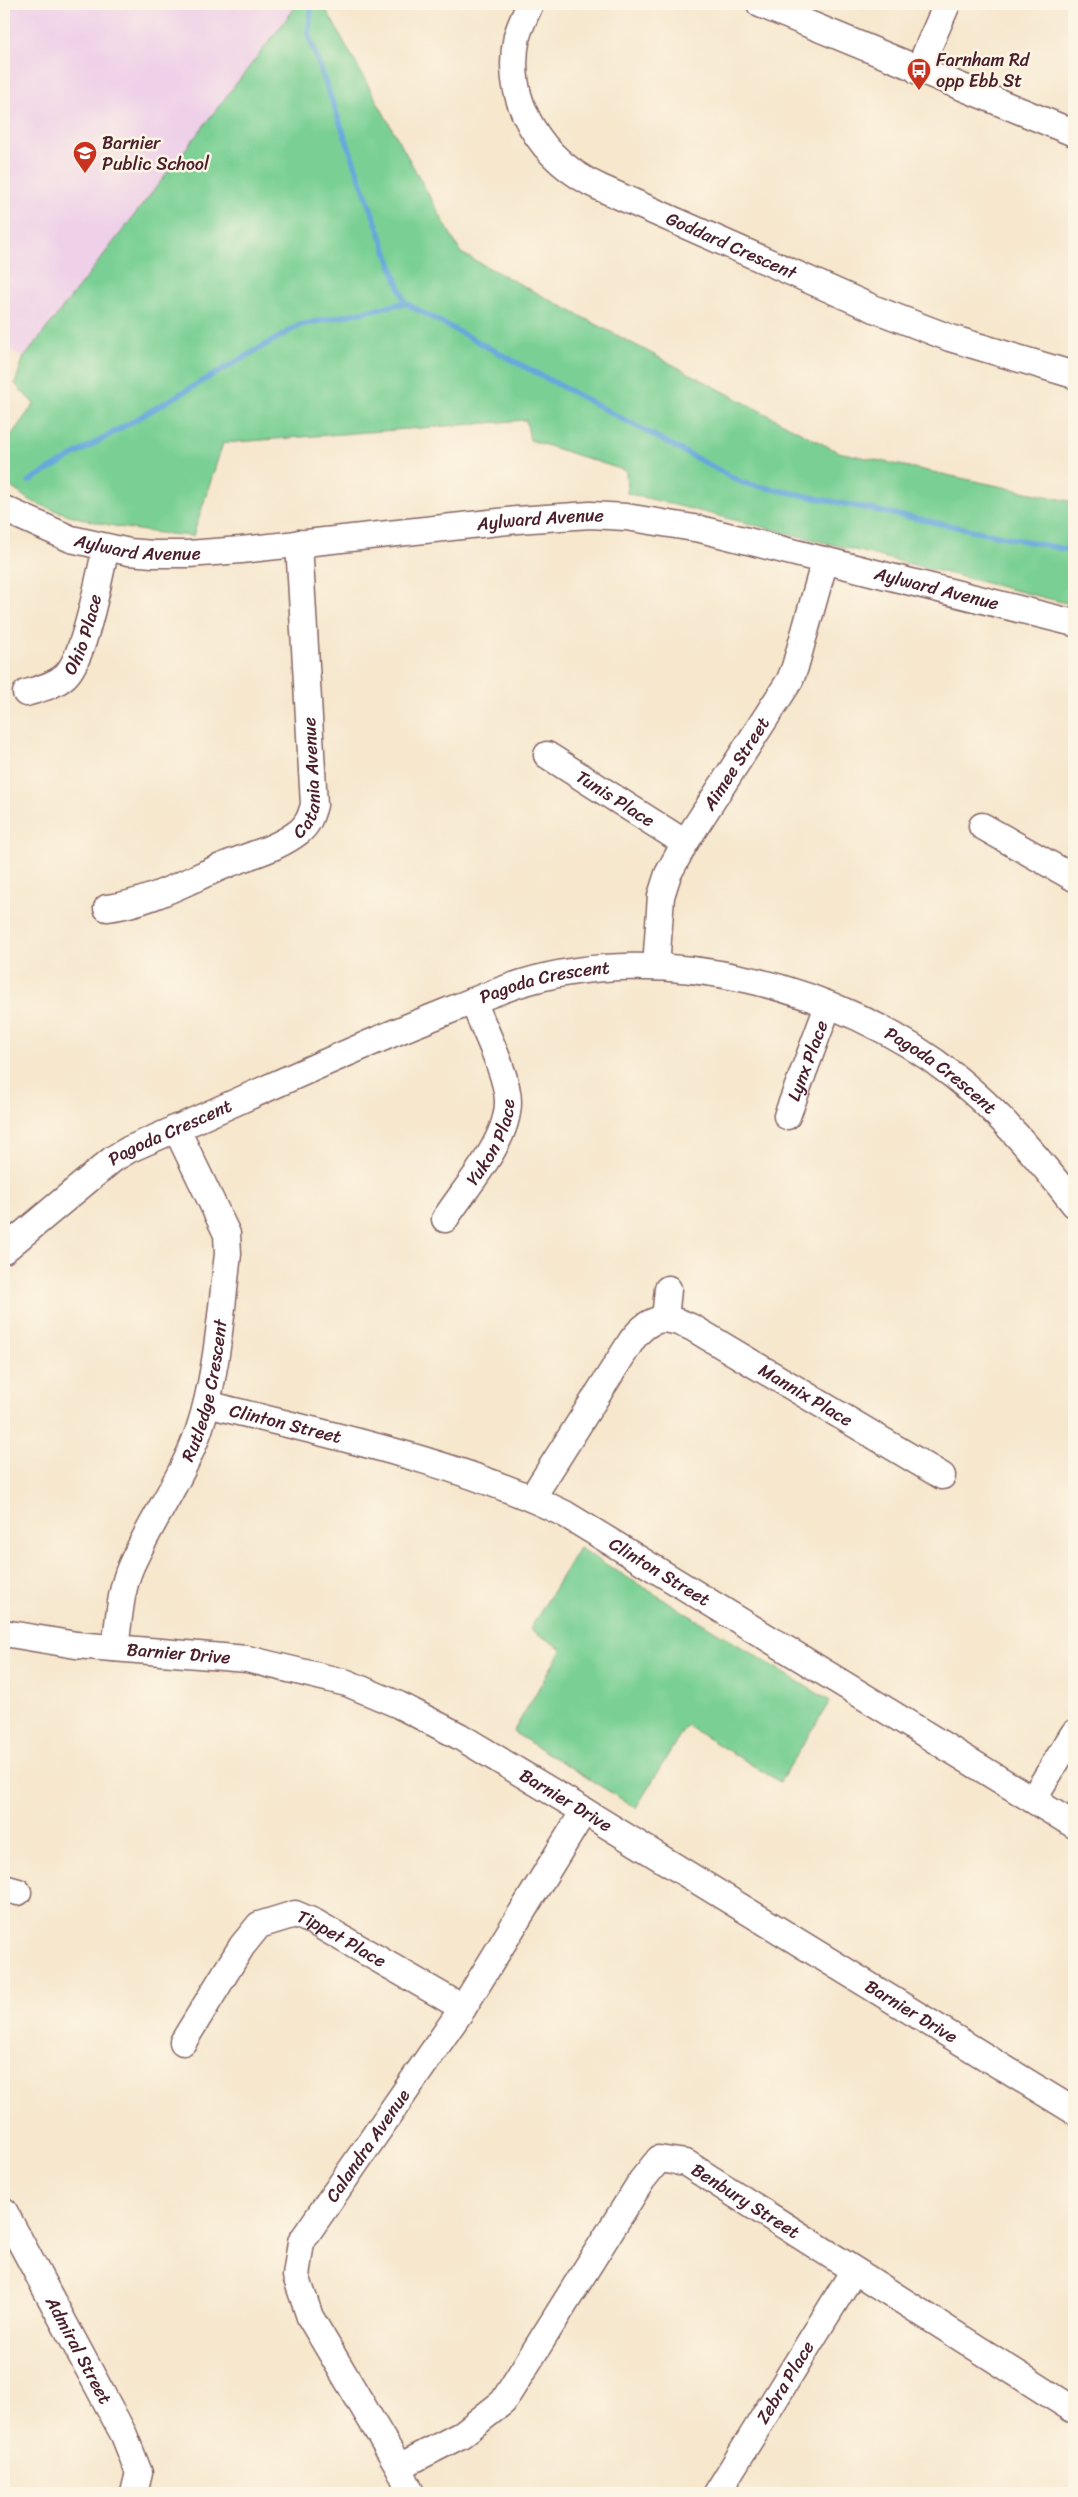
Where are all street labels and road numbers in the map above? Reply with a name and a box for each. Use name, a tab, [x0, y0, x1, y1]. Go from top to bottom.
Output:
street label: Goddard Crescent	[661, 203, 802, 289]
street label: Aylward Avenue	[474, 499, 605, 540]
street label: Aylward Avenue	[70, 524, 202, 570]
street label: Aylward Avenue	[870, 557, 1002, 620]
street label: Ohio Place	[55, 591, 111, 681]
street label: Aimee Street	[693, 710, 778, 818]
street label: Catania Avenue	[286, 716, 330, 847]
street label: Tunis Place	[569, 761, 661, 836]
street label: Pagoda Crescent	[475, 952, 611, 1013]
street label: Lynx Place	[778, 1016, 837, 1106]
street label: Pagoda Crescent	[879, 1018, 1004, 1122]
street label: Pagoda Crescent	[102, 1090, 237, 1175]
street label: Yukon Place	[457, 1098, 524, 1193]
street label: Rutledge Crescent	[172, 1317, 237, 1467]
street label: Mannix Place	[752, 1354, 859, 1436]
street label: Clinton Street	[226, 1394, 345, 1453]
street label: Clinton Street	[602, 1528, 717, 1615]
street label: Barnier Drive	[126, 1633, 232, 1674]
street label: Barnier Drive	[513, 1760, 619, 1841]
street label: Tippet Place	[292, 1901, 392, 1977]
street label: Barnier Drive	[859, 1971, 964, 2052]
street label: Calandra Avenue	[317, 2082, 419, 2209]
street label: Benbury Street	[685, 2154, 807, 2248]
street label: Admiral Street	[36, 2289, 121, 2410]
street label: Zebra Place	[747, 2334, 823, 2430]

